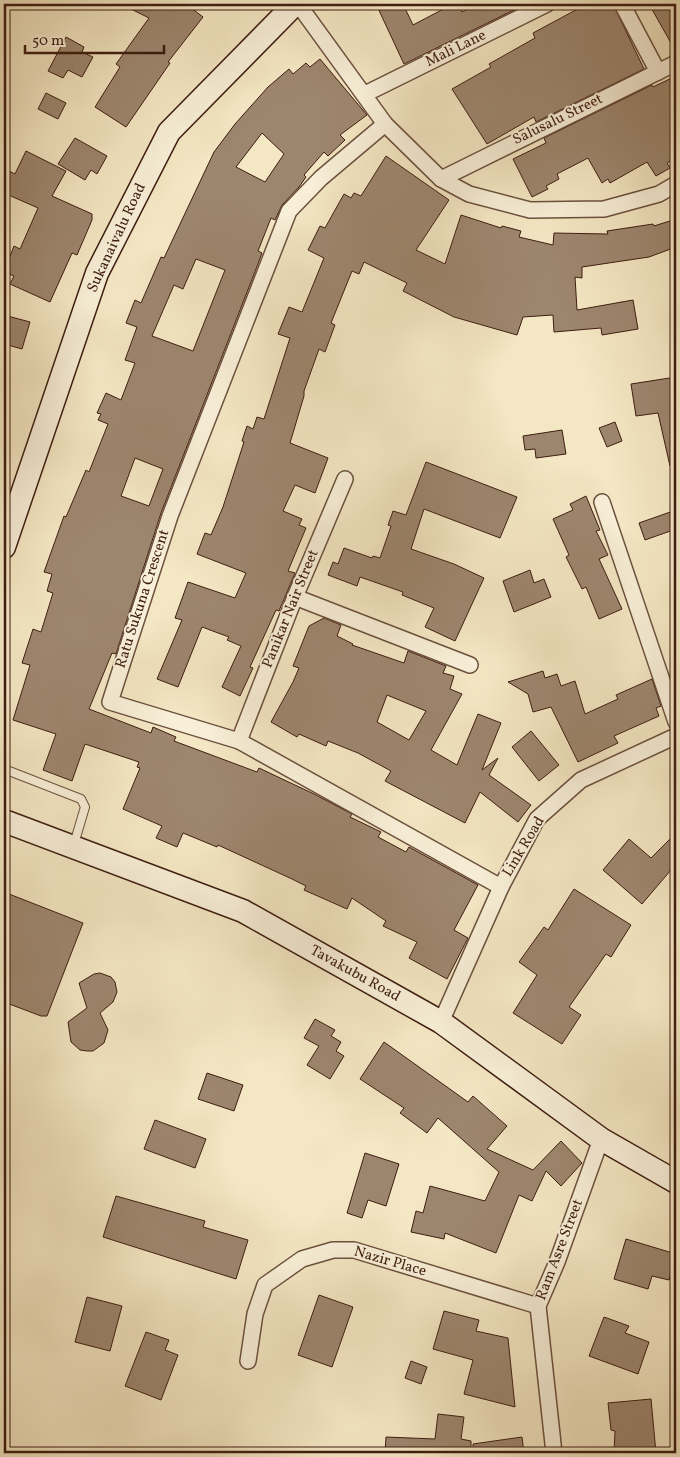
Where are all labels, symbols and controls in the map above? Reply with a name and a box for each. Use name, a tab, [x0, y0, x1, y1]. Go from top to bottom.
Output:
scale bar	[25, 22, 164, 54]
street label: Mali Lane	[422, 25, 490, 73]
text: 50 m	[32, 31, 64, 52]
street label: Salusalu Street	[509, 89, 607, 151]
street label: Sukanaivalu Road	[82, 180, 152, 296]
street label: Ratu Sukuna Crescent	[111, 527, 175, 671]
street label: Panikar Nair Street	[258, 547, 324, 671]
street label: Link Road	[498, 813, 550, 881]
street label: Tavakubu Road	[306, 940, 404, 1008]
street label: Ram Asre Street	[531, 1196, 589, 1304]
street label: Nazir Place	[351, 1242, 429, 1282]

